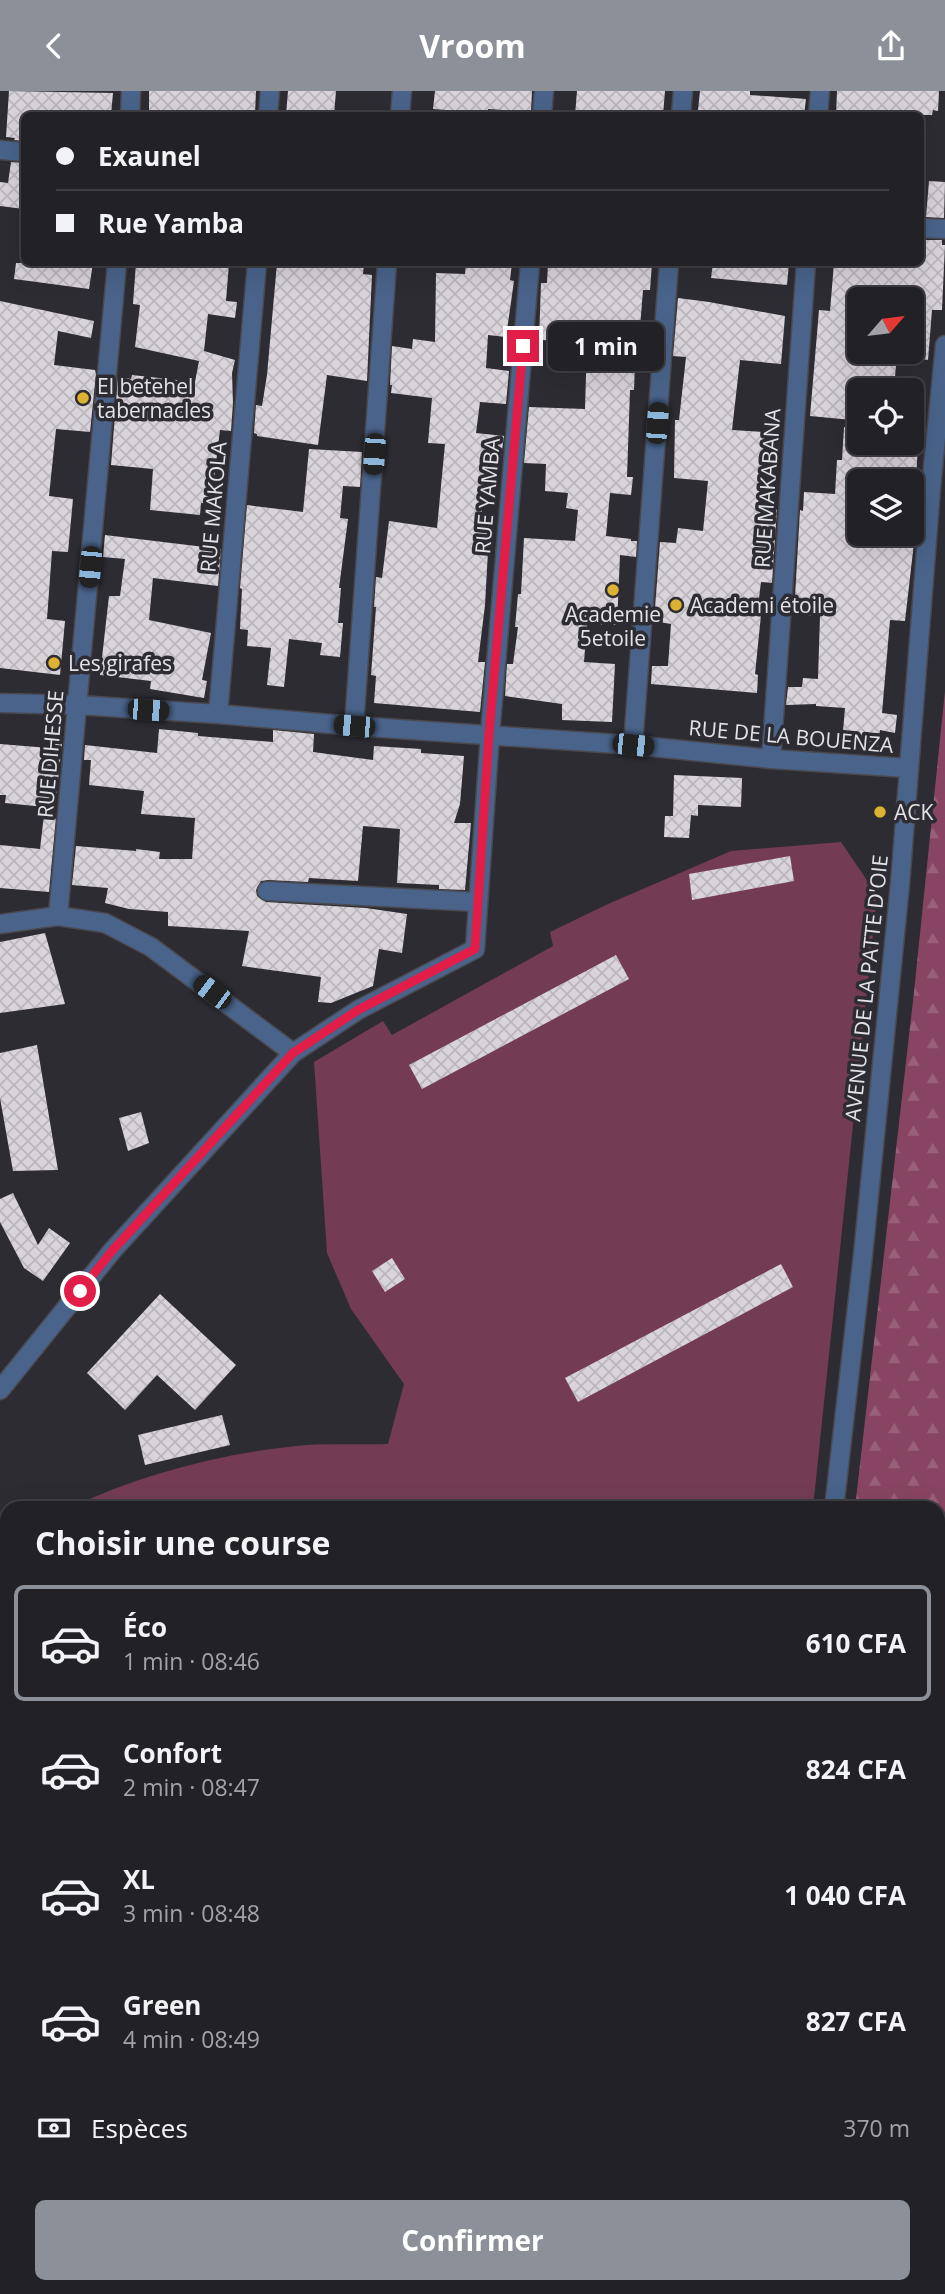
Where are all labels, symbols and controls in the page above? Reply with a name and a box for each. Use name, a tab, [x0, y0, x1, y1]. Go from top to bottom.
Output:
text: Vroom	[419, 24, 526, 67]
icon: back	[35, 27, 73, 65]
icon: share	[872, 27, 910, 65]
text: Exaunel	[98, 138, 201, 174]
text: Rue Yamba	[98, 205, 244, 241]
north arrow	[847, 287, 924, 364]
map controls	[847, 287, 924, 546]
callout: 1 min	[548, 321, 663, 371]
route end	[507, 330, 539, 362]
text: 1 min	[574, 330, 638, 362]
place label: El betehel tabernacles	[97, 372, 211, 424]
button: locate	[847, 378, 924, 455]
marker: El betehel tabernacles	[75, 390, 91, 406]
car	[646, 401, 669, 445]
street label: RUE MAKABANA	[747, 407, 787, 569]
car	[363, 432, 386, 476]
street label: RUE YAMBA	[468, 436, 506, 555]
street label: RUE MAKOLA	[193, 440, 233, 573]
button: layers	[847, 469, 924, 546]
car	[78, 545, 103, 589]
marker: Academie 5etoile	[605, 582, 621, 598]
place label: Academi étoile	[690, 591, 834, 619]
marker: Academi étoile	[668, 597, 684, 613]
place label: Academie 5etoile	[565, 600, 661, 652]
place label: Les girafes	[68, 649, 172, 677]
marker: Les girafes	[46, 655, 62, 671]
street label: RUE DIHESSE	[30, 689, 70, 819]
car	[127, 698, 170, 722]
street label: RUE DE LA BOUENZA	[687, 713, 895, 759]
car	[333, 714, 376, 738]
car	[612, 732, 655, 758]
place label: ACK	[894, 798, 934, 826]
marker: ACK	[872, 804, 888, 820]
street label: AVENUE DE LA PATTE D'OIE	[838, 853, 894, 1123]
car	[189, 971, 236, 1013]
route start	[64, 1275, 96, 1307]
text: Choisir une course	[35, 1521, 330, 1564]
text: Éco	[123, 1609, 167, 1645]
icon: car	[39, 1612, 102, 1675]
text: 610 CFA	[806, 1625, 906, 1661]
text: 1 min · 08:46	[123, 1645, 260, 1677]
text: Confort	[123, 1735, 222, 1771]
icon: car	[39, 1738, 102, 1801]
text: 824 CFA	[806, 1751, 906, 1787]
text: 2 min · 08:47	[123, 1771, 260, 1803]
text: XL	[123, 1861, 155, 1897]
icon: car	[39, 1864, 102, 1927]
text: 1 040 CFA	[784, 1877, 906, 1913]
text: 3 min · 08:48	[123, 1897, 260, 1929]
text: Green	[123, 1987, 201, 2023]
icon: car	[39, 1990, 102, 2053]
text: 827 CFA	[806, 2003, 906, 2039]
text: 4 min · 08:49	[123, 2023, 260, 2055]
icon: cash	[35, 2109, 73, 2147]
text: Espèces	[91, 2110, 188, 2146]
text: 370 m	[843, 2112, 910, 2144]
button: Confirmer	[35, 2200, 910, 2280]

